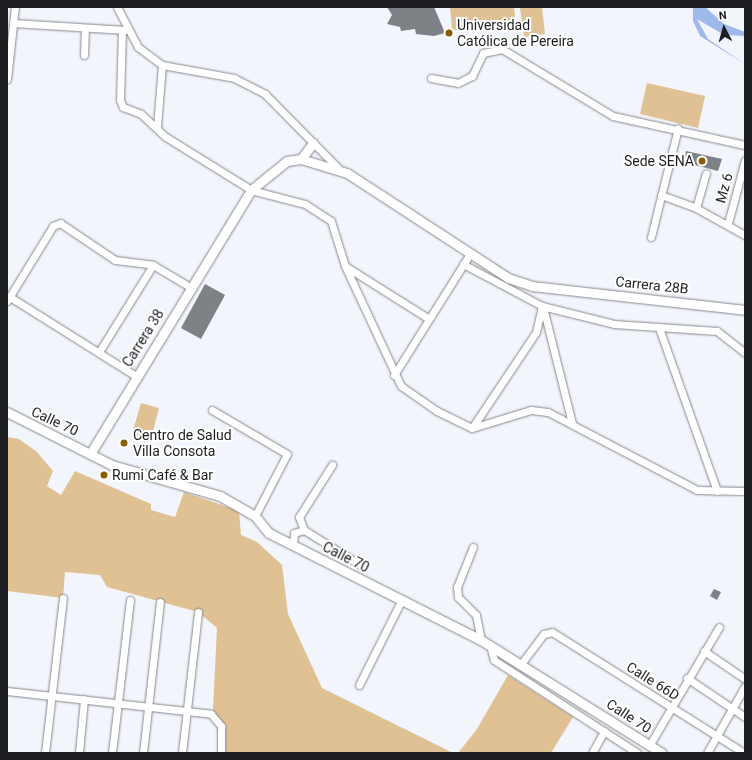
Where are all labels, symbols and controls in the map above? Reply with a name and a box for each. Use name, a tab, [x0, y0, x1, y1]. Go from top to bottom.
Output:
north arrow	[704, 8, 744, 48]
text: N	[718, 9, 727, 22]
place label: Universidad Católica de Pereira	[457, 17, 574, 50]
marker: Universidad Católica de Pereira	[444, 28, 454, 38]
place label: Sede SENA	[624, 153, 694, 169]
marker: Sede SENA	[697, 156, 707, 166]
street label: Mz 6	[712, 171, 736, 205]
street label: Carrera 28B	[615, 273, 689, 297]
street label: Carrera 38	[119, 306, 167, 370]
street label: Calle 70	[29, 403, 81, 439]
place label: Centro de Salud Villa Consota	[133, 427, 232, 460]
marker: Centro de Salud Villa Consota	[118, 437, 130, 449]
place label: Rumi Café & Bar	[112, 467, 213, 483]
marker: Rumi Café & Bar	[99, 470, 109, 480]
street label: Calle 70	[320, 538, 372, 576]
street label: Calle 66D	[623, 658, 683, 704]
street label: Calle 70	[603, 695, 655, 737]

